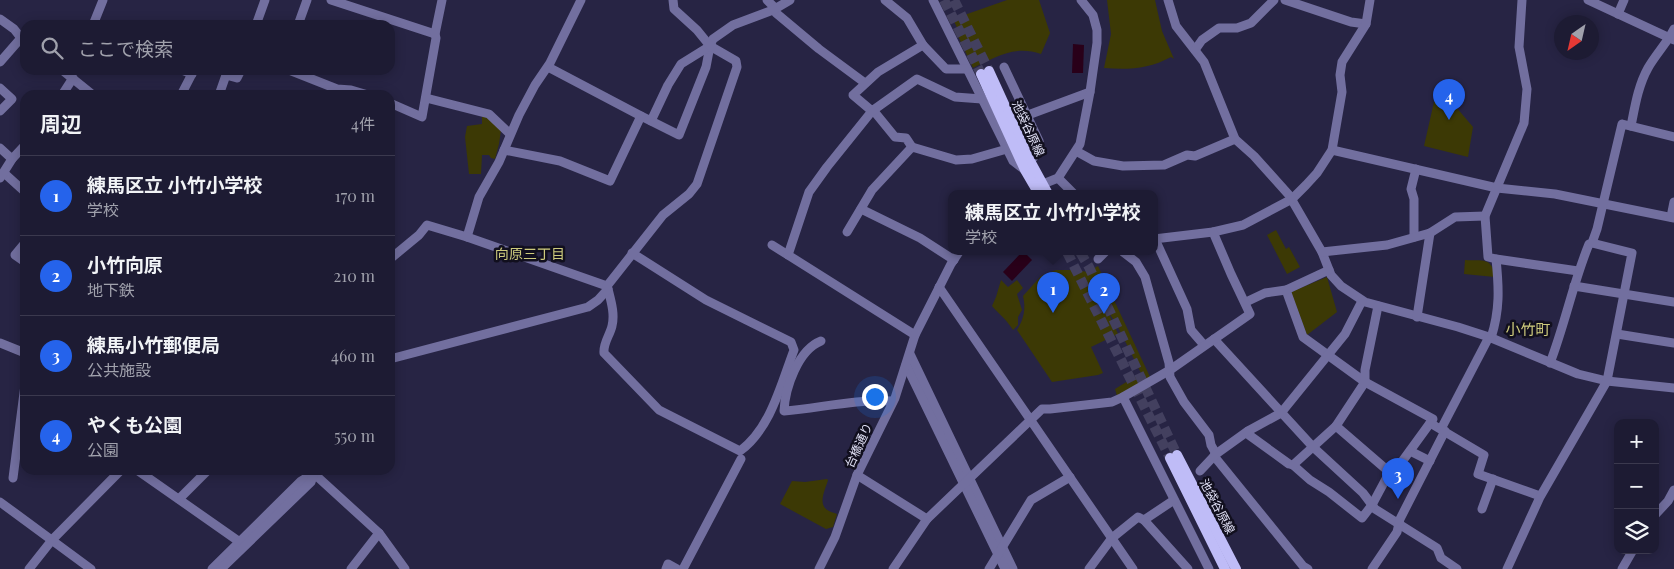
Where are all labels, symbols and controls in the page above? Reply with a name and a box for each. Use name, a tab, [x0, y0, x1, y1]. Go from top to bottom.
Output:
north arrow	[1554, 15, 1599, 60]
search box	[20, 20, 395, 75]
icon: search	[38, 34, 66, 62]
text: ここで検索	[78, 35, 173, 61]
pin: 4	[1433, 79, 1465, 120]
street label: 池袋谷原線	[1009, 97, 1049, 159]
text: 周辺	[40, 109, 82, 137]
text: 4件	[351, 113, 375, 134]
text: 練馬区立 小竹小学校	[87, 171, 262, 197]
text: 1	[53, 185, 59, 206]
text: 170 m	[335, 185, 375, 206]
popup	[948, 190, 1158, 255]
text: 練馬区立 小竹小学校	[965, 198, 1141, 224]
text: 学校	[87, 199, 119, 220]
text: 学校	[965, 226, 997, 247]
district label: 向原三丁目	[495, 244, 565, 263]
text: 小竹向原	[87, 251, 163, 277]
text: 2	[52, 265, 60, 286]
text: 210 m	[334, 265, 375, 286]
pin: 1	[1037, 272, 1069, 313]
pin: 2	[1088, 273, 1120, 314]
text: 地下鉄	[87, 279, 135, 300]
district label: 小竹町	[1505, 319, 1551, 339]
text: 練馬小竹郵便局	[87, 331, 220, 357]
text: 3	[52, 345, 60, 366]
text: 460 m	[331, 345, 375, 366]
text: 公共施設	[87, 359, 151, 380]
your location	[862, 384, 888, 410]
text: やくも公園	[87, 411, 182, 437]
map controls	[1614, 419, 1659, 554]
button: +	[1614, 419, 1659, 464]
street label: 台橋通り	[841, 420, 875, 470]
text: 4	[52, 425, 60, 446]
text: 550 m	[334, 425, 375, 446]
text: 公園	[87, 439, 119, 460]
pin: 3	[1382, 458, 1414, 499]
button: −	[1614, 464, 1659, 509]
street label: 池袋谷原線	[1197, 476, 1239, 536]
button: layers	[1614, 509, 1659, 554]

